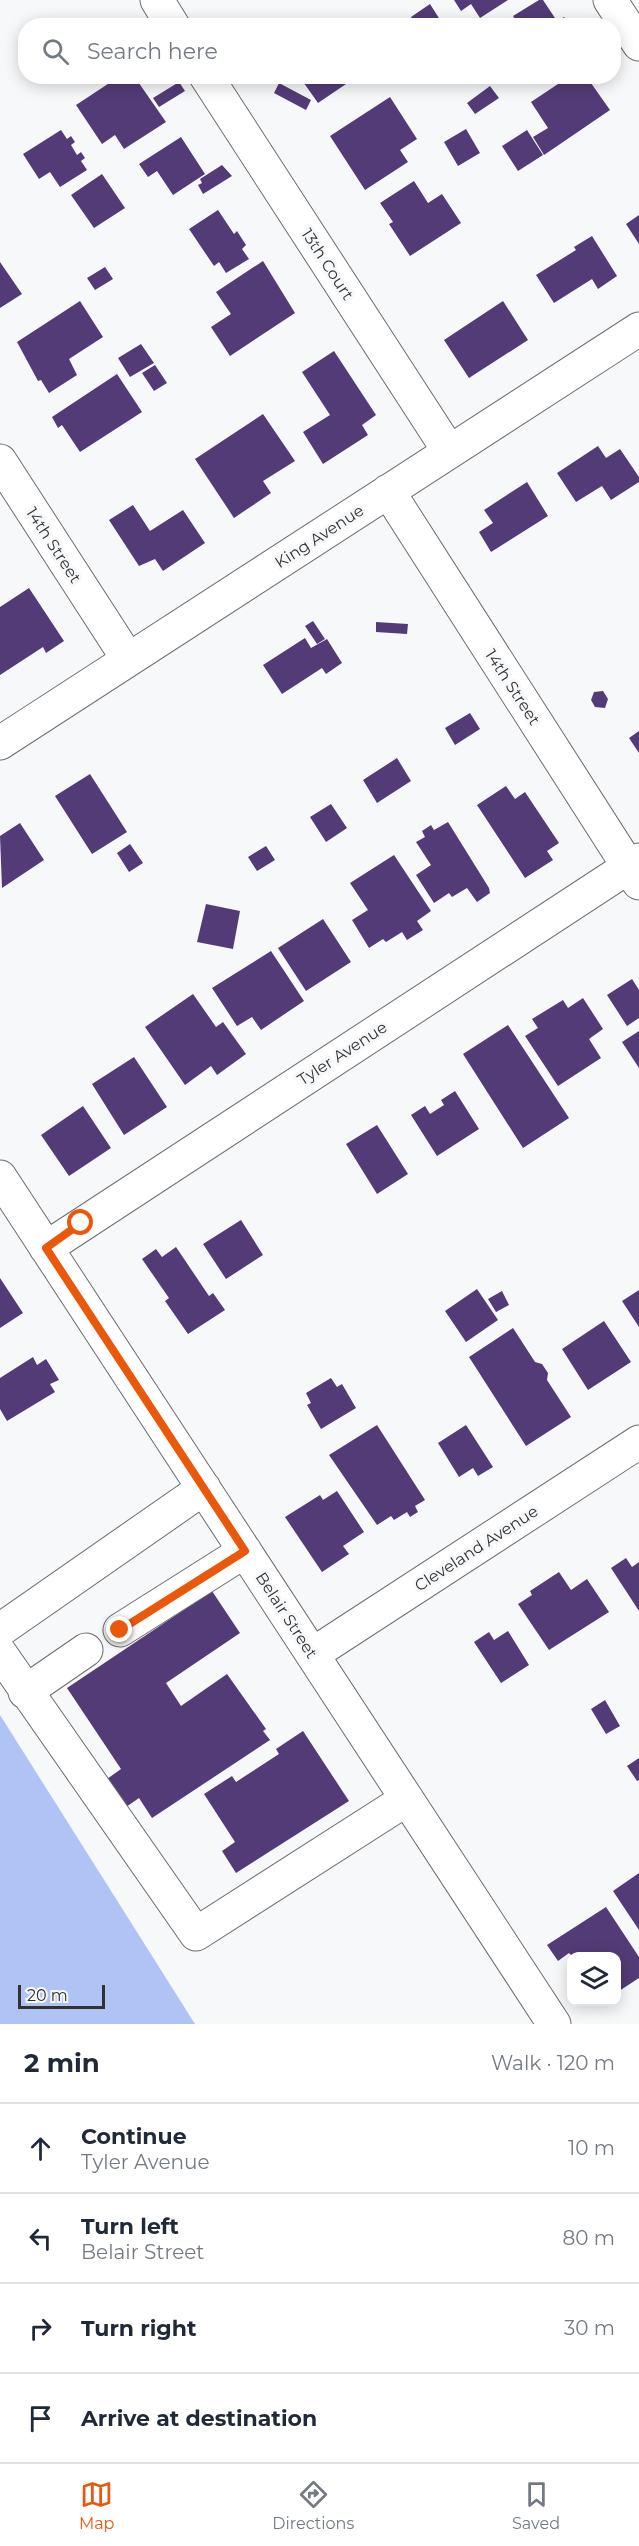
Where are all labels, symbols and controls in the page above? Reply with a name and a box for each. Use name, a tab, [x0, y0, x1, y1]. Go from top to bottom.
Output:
search box	[18, 18, 621, 84]
icon: search	[39, 35, 72, 68]
text: Search here	[87, 38, 218, 65]
street label: 13th Court	[297, 225, 358, 304]
street label: King Avenue	[271, 501, 367, 572]
street label: 14th Street	[22, 504, 85, 587]
street label: 14th Street	[481, 646, 544, 729]
street label: Tyler Avenue	[294, 1017, 391, 1089]
route start	[67, 1209, 93, 1235]
street label: Cleveland Avenue	[411, 1501, 542, 1595]
street label: Belair Street	[252, 1569, 322, 1662]
route end	[106, 1616, 132, 1642]
map controls	[567, 1952, 621, 2006]
button: layers	[567, 1952, 621, 2006]
scale bar	[18, 1982, 105, 2010]
text: 20 m	[27, 1986, 68, 2005]
text: 2 min	[24, 2047, 100, 2079]
text: Walk · 120 m	[491, 2051, 615, 2075]
text: Continue	[81, 2123, 187, 2150]
icon: ahead	[24, 2132, 57, 2165]
text: 10 m	[568, 2136, 615, 2160]
text: Tyler Avenue	[81, 2150, 210, 2174]
text: Turn left	[81, 2213, 179, 2240]
icon: left	[24, 2222, 57, 2255]
text: 80 m	[563, 2226, 615, 2250]
text: Belair Street	[81, 2240, 204, 2264]
icon: right	[24, 2312, 57, 2345]
text: Turn right	[81, 2315, 196, 2342]
text: 30 m	[564, 2316, 615, 2340]
icon: arrive	[24, 2402, 57, 2435]
text: Arrive at destination	[81, 2405, 317, 2432]
tab: Map	[79, 2478, 114, 2533]
tab: Directions	[272, 2478, 354, 2533]
tab: Saved	[512, 2478, 560, 2533]

